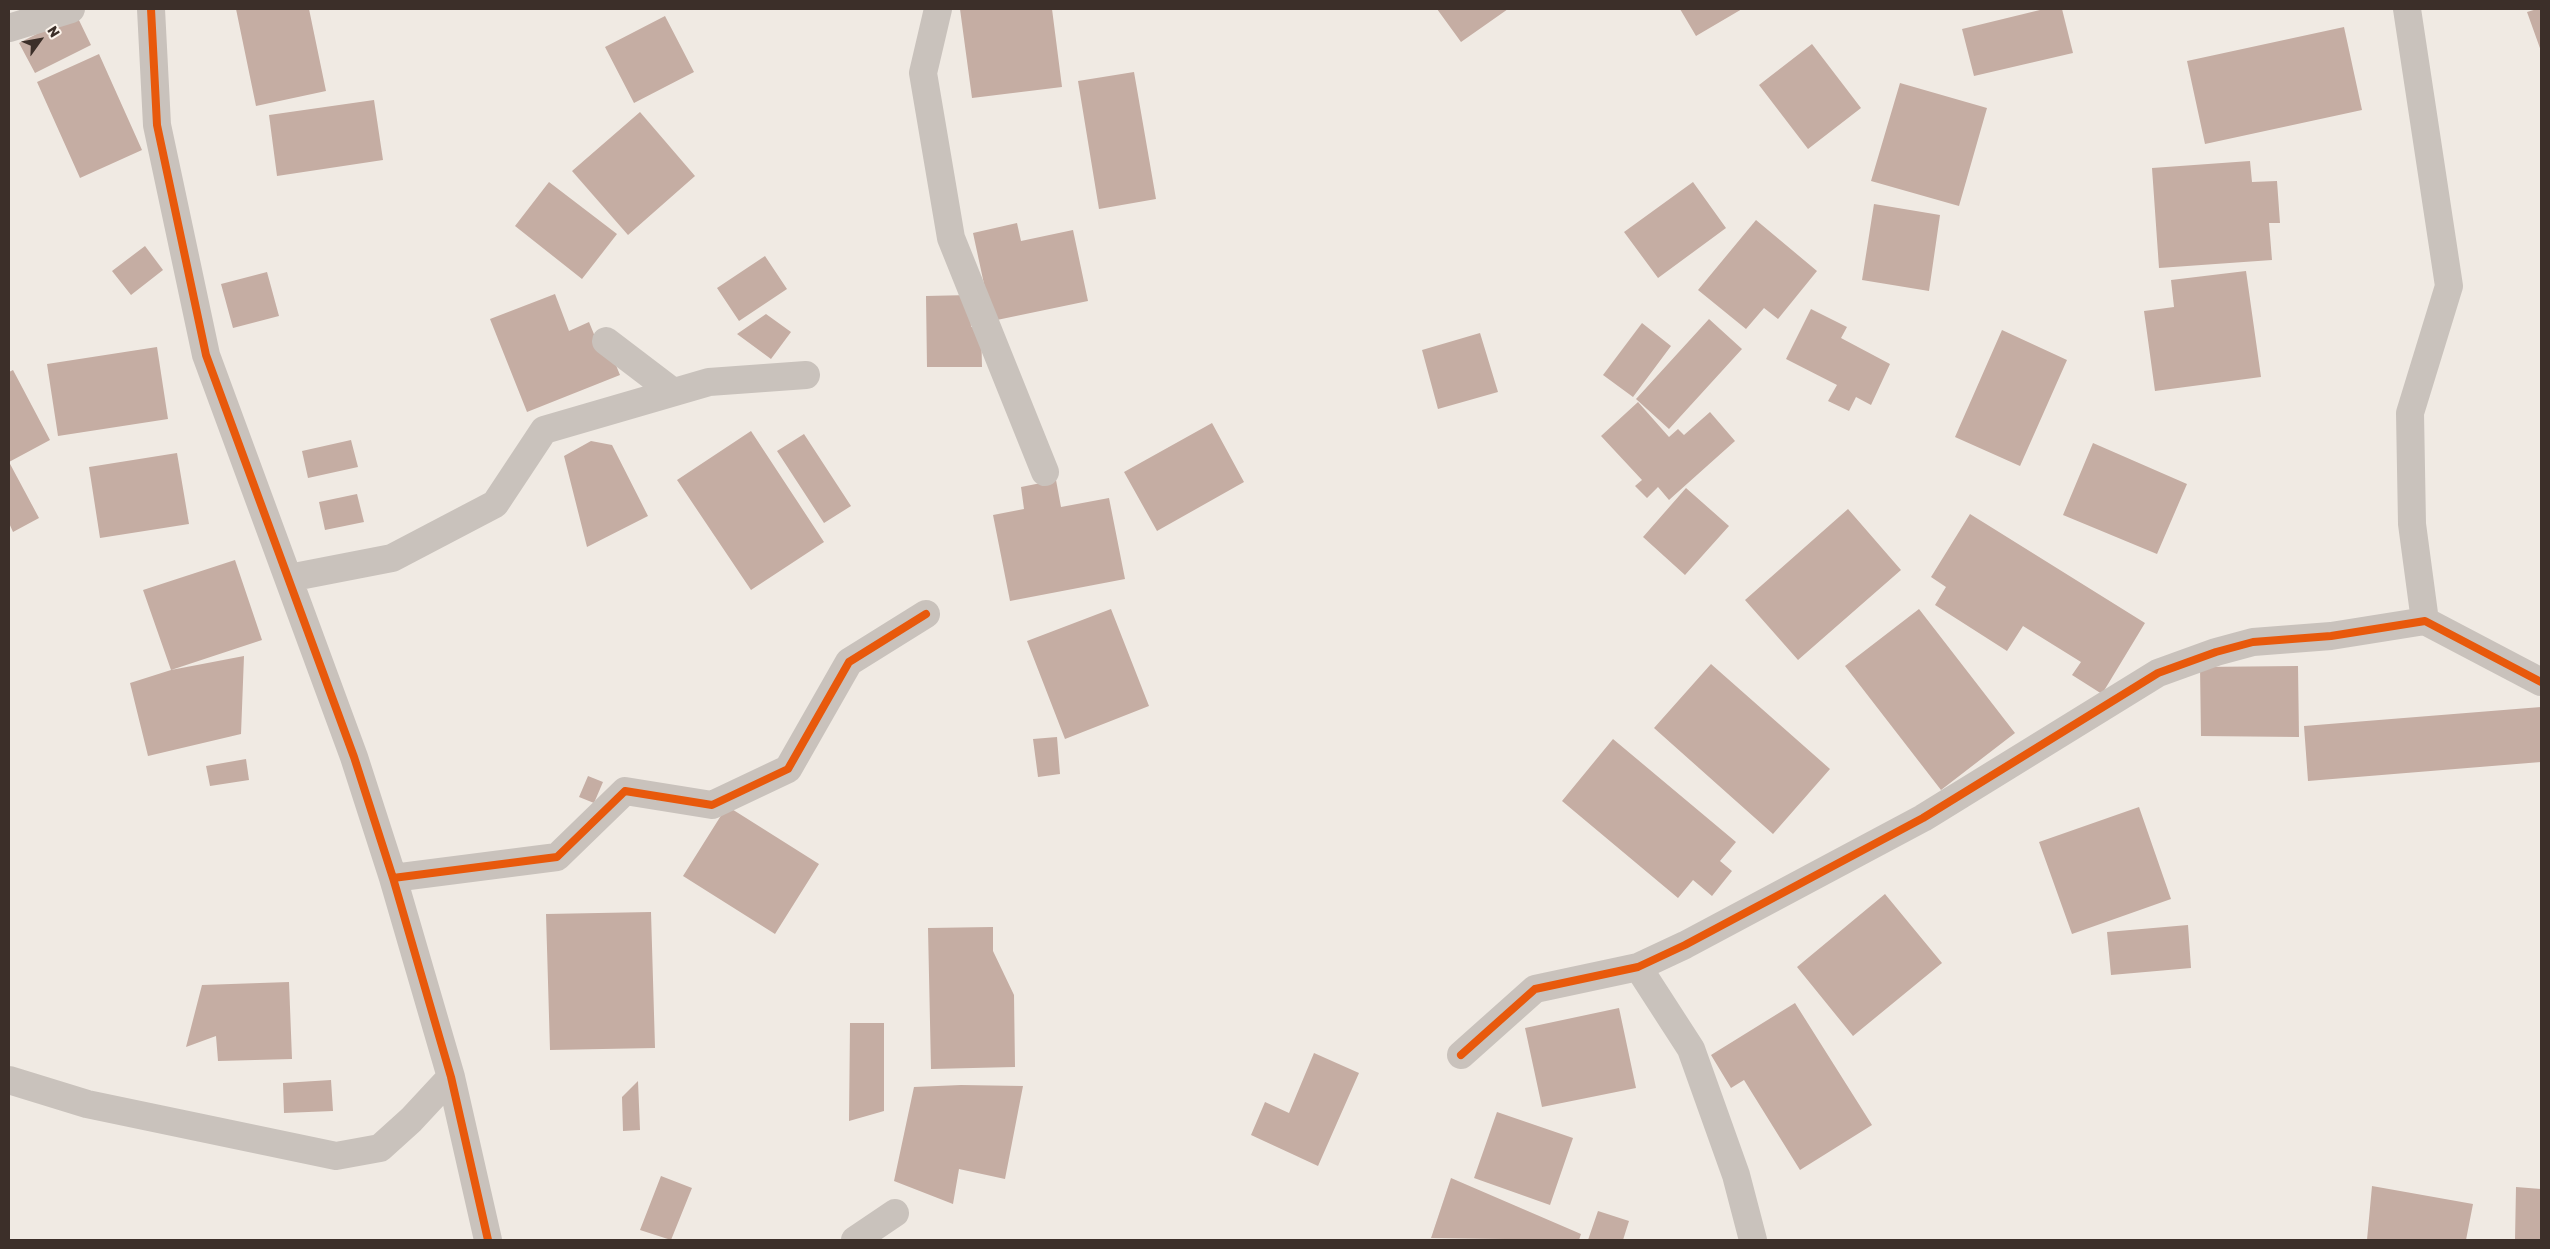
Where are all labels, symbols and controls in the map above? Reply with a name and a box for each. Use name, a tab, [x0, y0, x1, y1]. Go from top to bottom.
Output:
north arrow	[15, 15, 65, 65]
text: N	[43, 23, 63, 41]

